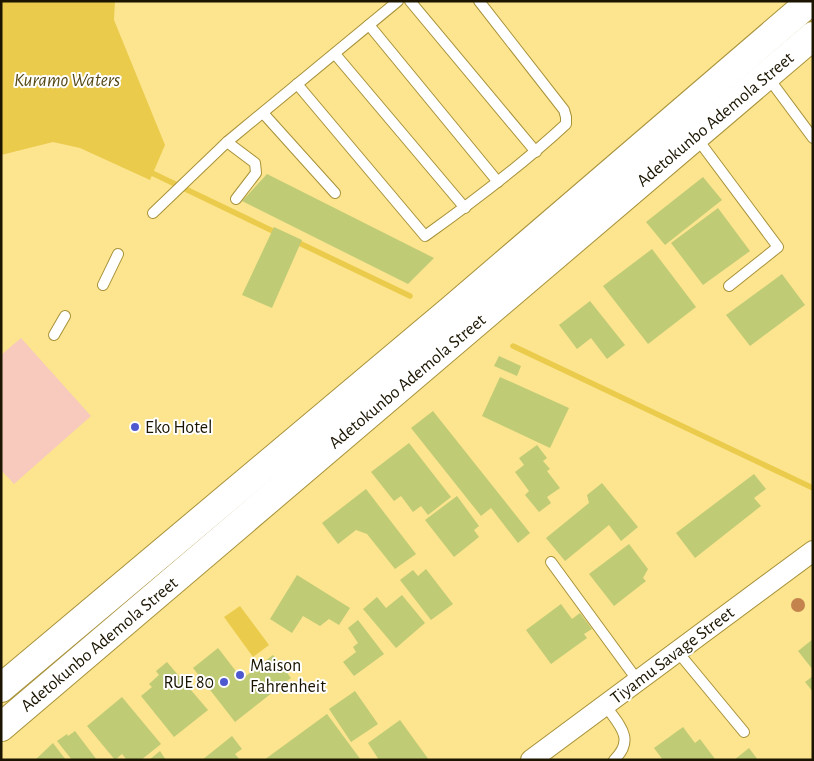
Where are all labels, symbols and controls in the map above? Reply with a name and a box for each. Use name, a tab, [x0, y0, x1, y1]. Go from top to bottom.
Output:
street label: Adetokunbo Ademola Street	[634, 49, 798, 191]
water label: Kuramo Waters	[14, 71, 120, 90]
street label: Adetokunbo Ademola Street	[326, 311, 490, 453]
place label: Eko Hotel	[145, 419, 212, 437]
marker: Eko Hotel	[129, 421, 141, 433]
street label: Adetokunbo Ademola Street	[18, 574, 182, 716]
street label: Tiyamu Savage Street	[607, 603, 738, 708]
place label: Maison Fahrenheit	[250, 657, 326, 696]
marker: Maison Fahrenheit	[234, 669, 246, 681]
place label: RUE 80	[163, 674, 214, 692]
marker: RUE 80	[218, 676, 230, 688]

